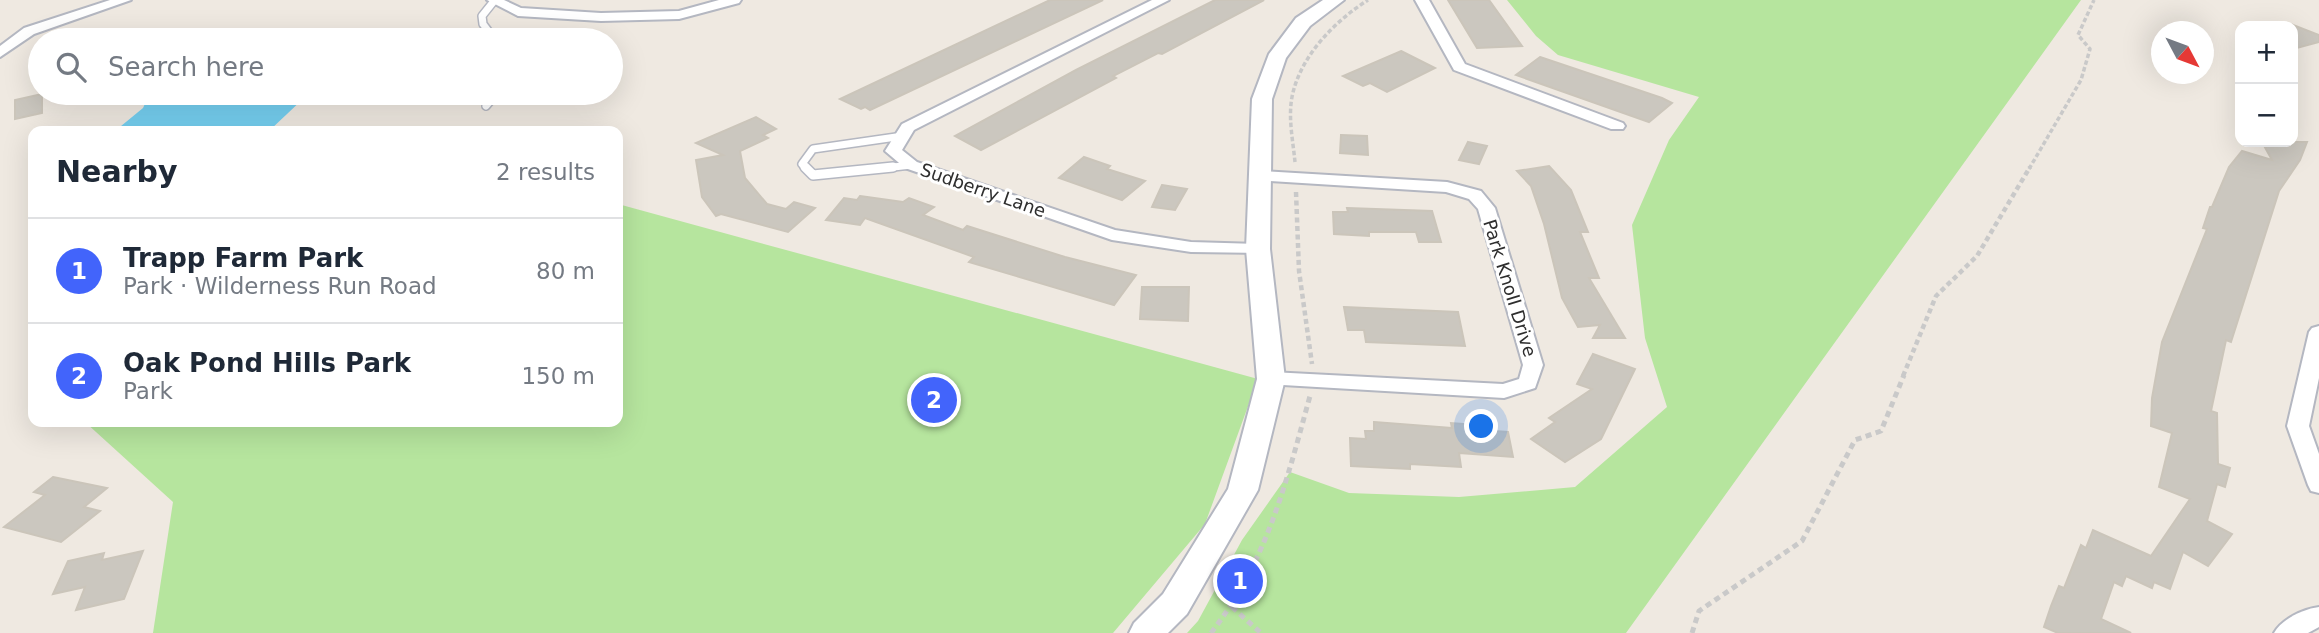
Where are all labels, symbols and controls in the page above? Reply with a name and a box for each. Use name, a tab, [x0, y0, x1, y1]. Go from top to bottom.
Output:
north arrow	[2151, 21, 2214, 84]
map controls	[2235, 21, 2298, 147]
button: +	[2235, 21, 2298, 84]
search box	[28, 28, 623, 105]
icon: search	[52, 48, 90, 86]
text: Search here	[108, 52, 264, 82]
button: −	[2235, 84, 2298, 147]
text: Nearby	[56, 154, 178, 189]
text: 2 results	[496, 159, 595, 185]
street label: Sudberry Lane	[918, 159, 1048, 221]
street label: Park Knoll Drive	[1479, 217, 1541, 359]
text: Trapp Farm Park	[123, 243, 363, 273]
text: 1	[71, 258, 87, 284]
text: 80 m	[536, 258, 595, 284]
text: Park · Wilderness Run Road	[123, 273, 437, 299]
text: Oak Pond Hills Park	[123, 348, 411, 378]
text: 2	[71, 363, 87, 389]
text: 150 m	[521, 363, 595, 389]
pin: 2	[911, 374, 957, 426]
text: Park	[123, 378, 173, 404]
your location	[1464, 409, 1498, 443]
pin: 1	[1217, 555, 1263, 607]

